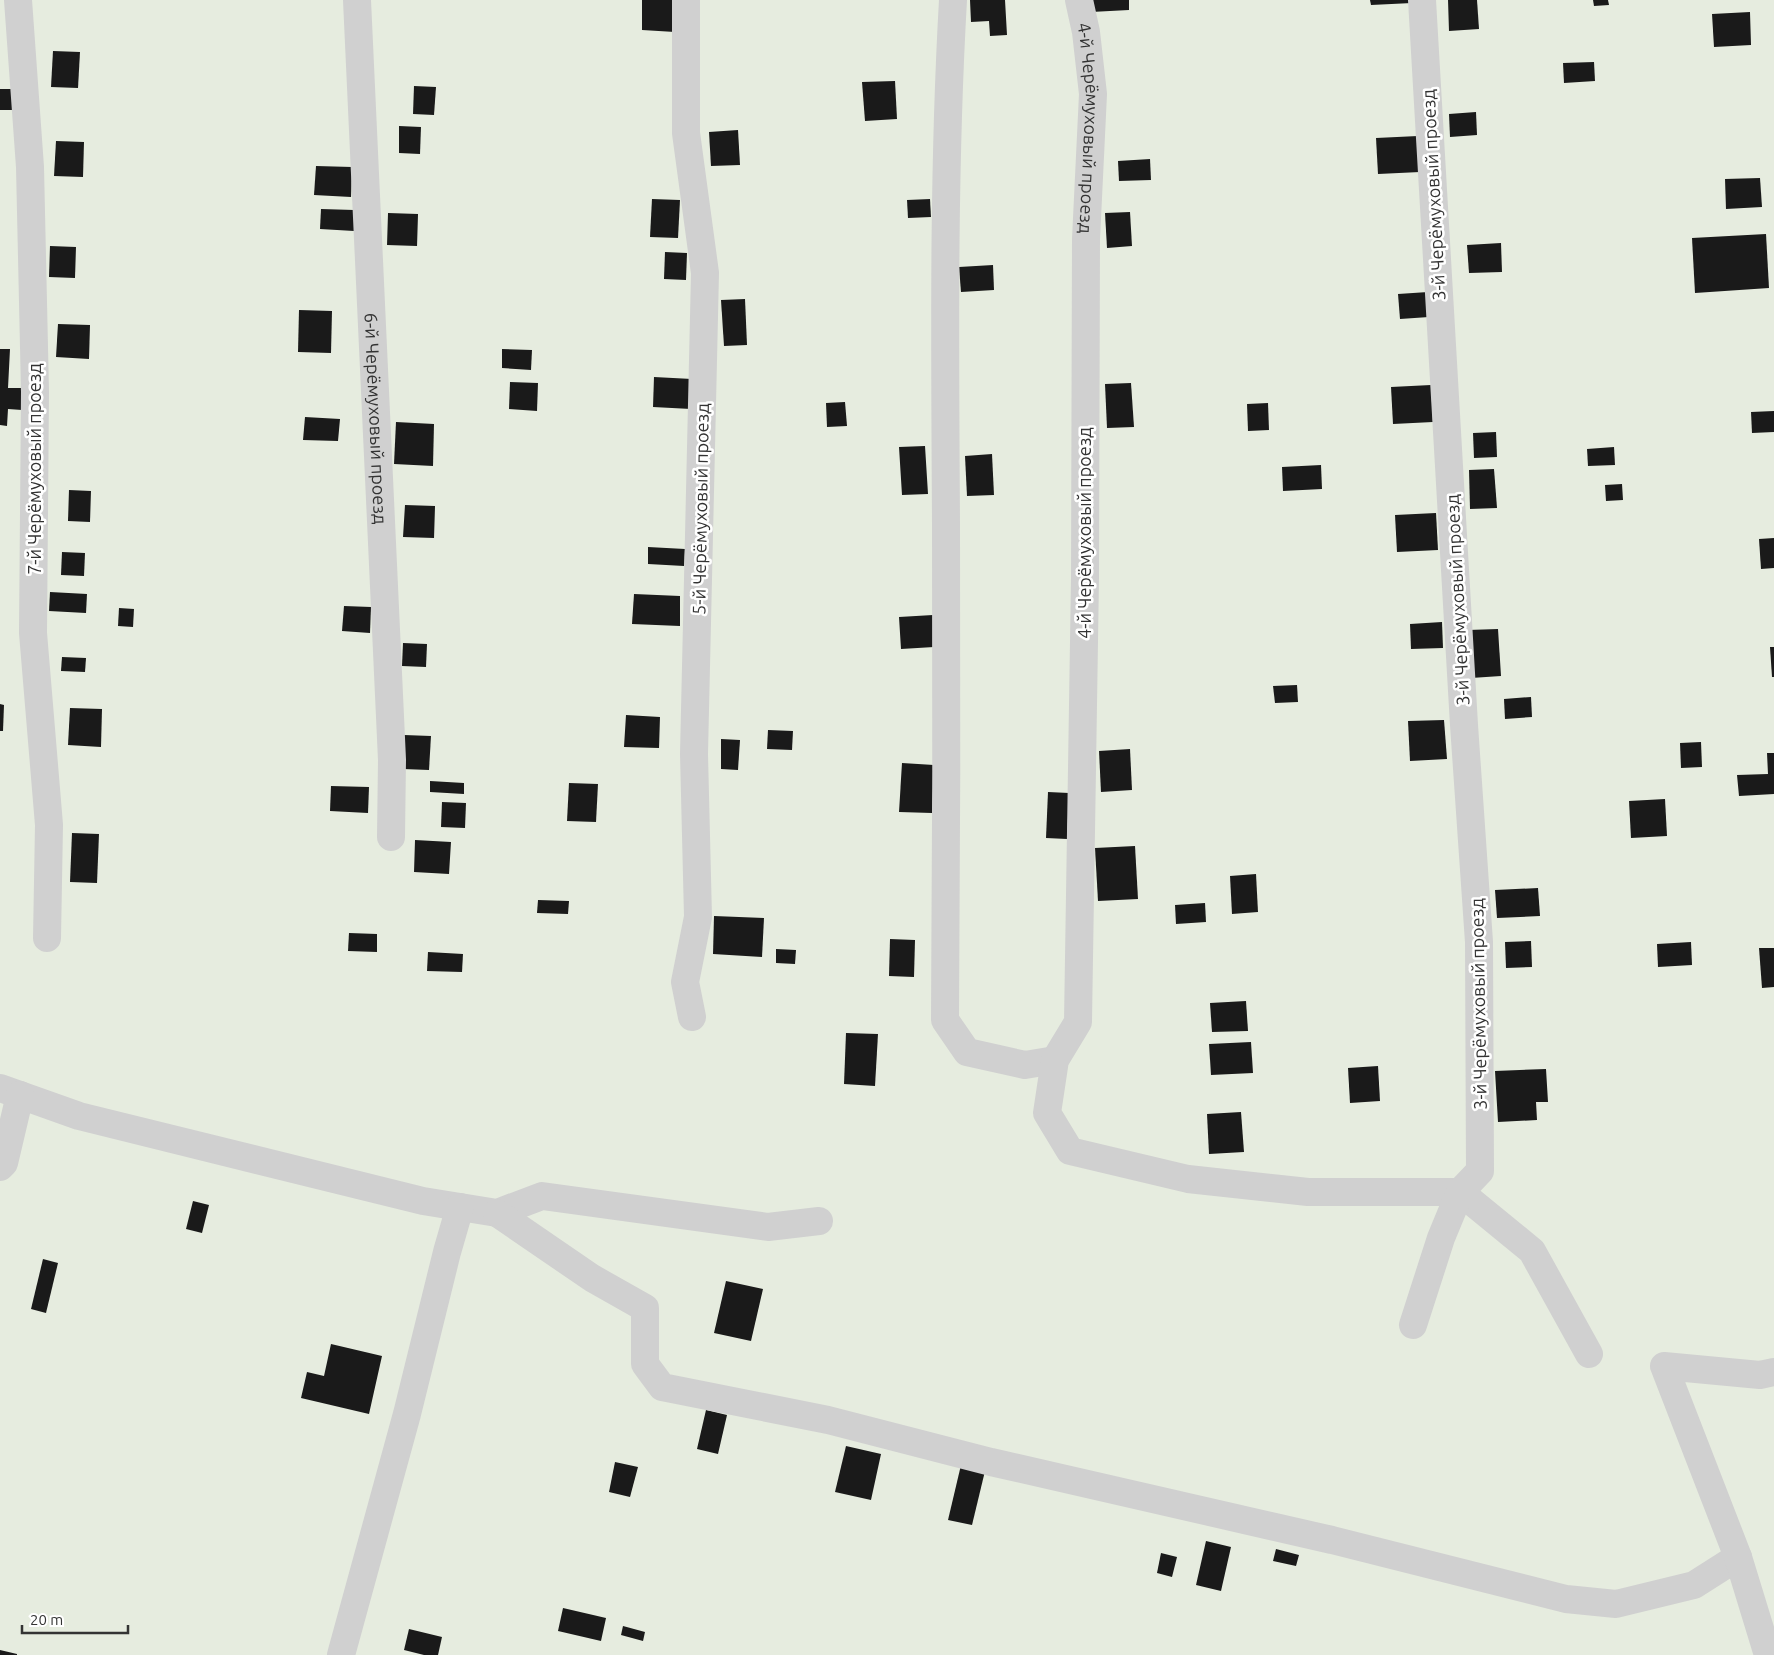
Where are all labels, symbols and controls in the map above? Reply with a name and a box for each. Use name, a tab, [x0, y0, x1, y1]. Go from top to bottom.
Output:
street label: 4-й Черёмуховый проезд	[1074, 20, 1103, 234]
street label: 3-й Черёмуховый проезд	[1417, 88, 1449, 301]
street label: 6-й Черёмуховый проезд	[361, 312, 391, 525]
street label: 7-й Черёмуховый проезд	[24, 363, 44, 575]
street label: 5-й Черёмуховый проезд	[688, 403, 712, 615]
street label: 4-й Черёмуховый проезд	[1074, 427, 1094, 639]
street label: 3-й Черёмуховый проезд	[1441, 493, 1473, 706]
street label: 3-й Черёмуховый проезд	[1466, 898, 1490, 1110]
scale bar	[22, 1602, 129, 1634]
text: 20 m	[30, 1611, 63, 1628]

